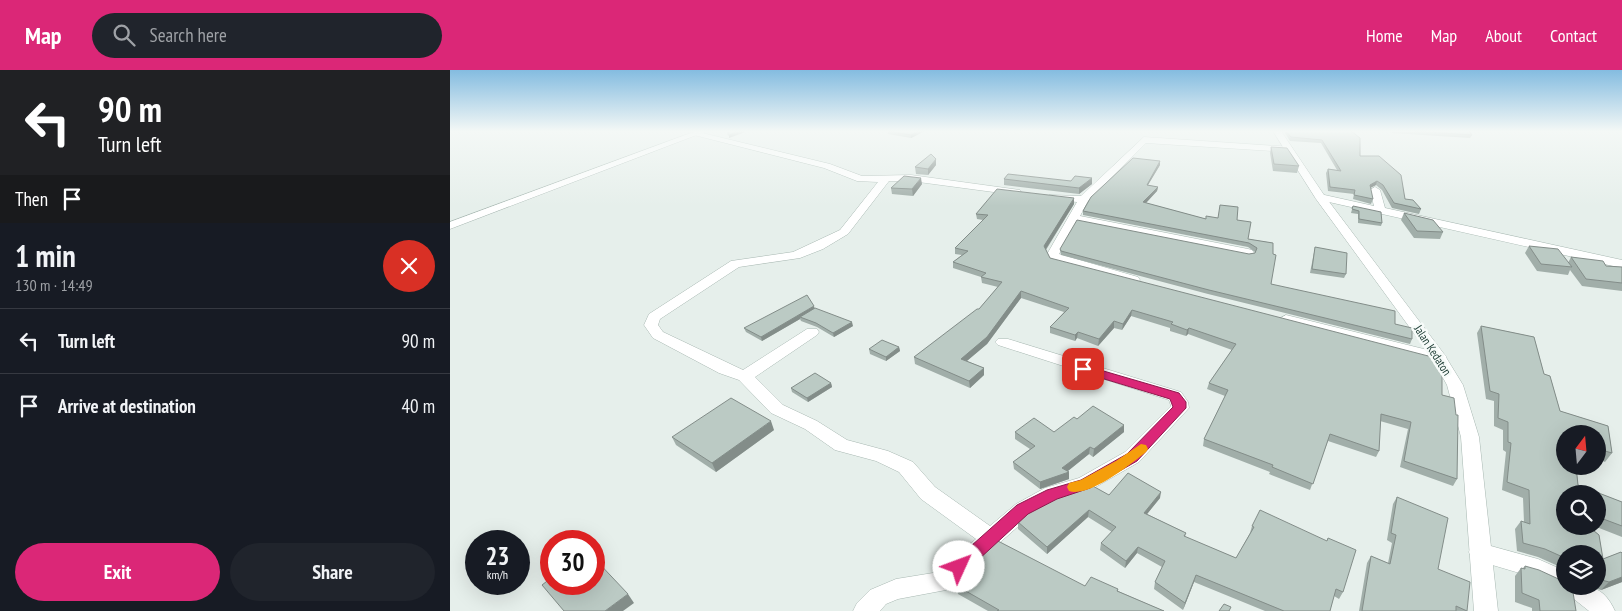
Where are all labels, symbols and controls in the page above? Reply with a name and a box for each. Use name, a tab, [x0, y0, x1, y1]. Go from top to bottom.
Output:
search box	[92, 13, 442, 58]
text: Map	[25, 20, 62, 51]
icon: search	[110, 21, 138, 49]
text: Search here	[150, 23, 227, 47]
text: Home	[1366, 24, 1403, 47]
text: Map	[1431, 24, 1457, 47]
text: About	[1485, 24, 1522, 47]
text: Contact	[1550, 24, 1597, 47]
text: 90 m	[98, 86, 162, 132]
icon: left	[15, 90, 80, 155]
text: Turn left	[98, 130, 162, 158]
icon: arrive	[58, 185, 86, 213]
text: Then	[15, 187, 48, 211]
text: 1 min	[15, 236, 76, 275]
button: close	[383, 240, 435, 292]
text: 130 m · 14:49	[15, 275, 93, 295]
street label: Jalan Kedaton	[1411, 321, 1455, 378]
icon: left	[15, 327, 43, 355]
text: Turn left	[58, 329, 115, 353]
text: 90 m	[402, 329, 435, 353]
pin	[1062, 348, 1104, 390]
icon: arrive	[1069, 355, 1097, 383]
icon: arrive	[15, 392, 43, 420]
text: Arrive at destination	[58, 394, 196, 418]
text: 40 m	[402, 394, 435, 418]
north arrow	[1556, 425, 1606, 475]
map controls	[1556, 425, 1606, 595]
button: search	[1556, 485, 1606, 535]
speed limit sign: 30	[540, 530, 605, 595]
text: 23	[486, 540, 509, 572]
position arrow	[932, 540, 984, 592]
button: Exit	[15, 543, 220, 601]
button: Share	[230, 543, 435, 601]
button: layers	[1556, 545, 1606, 595]
text: km/h	[487, 567, 508, 582]

